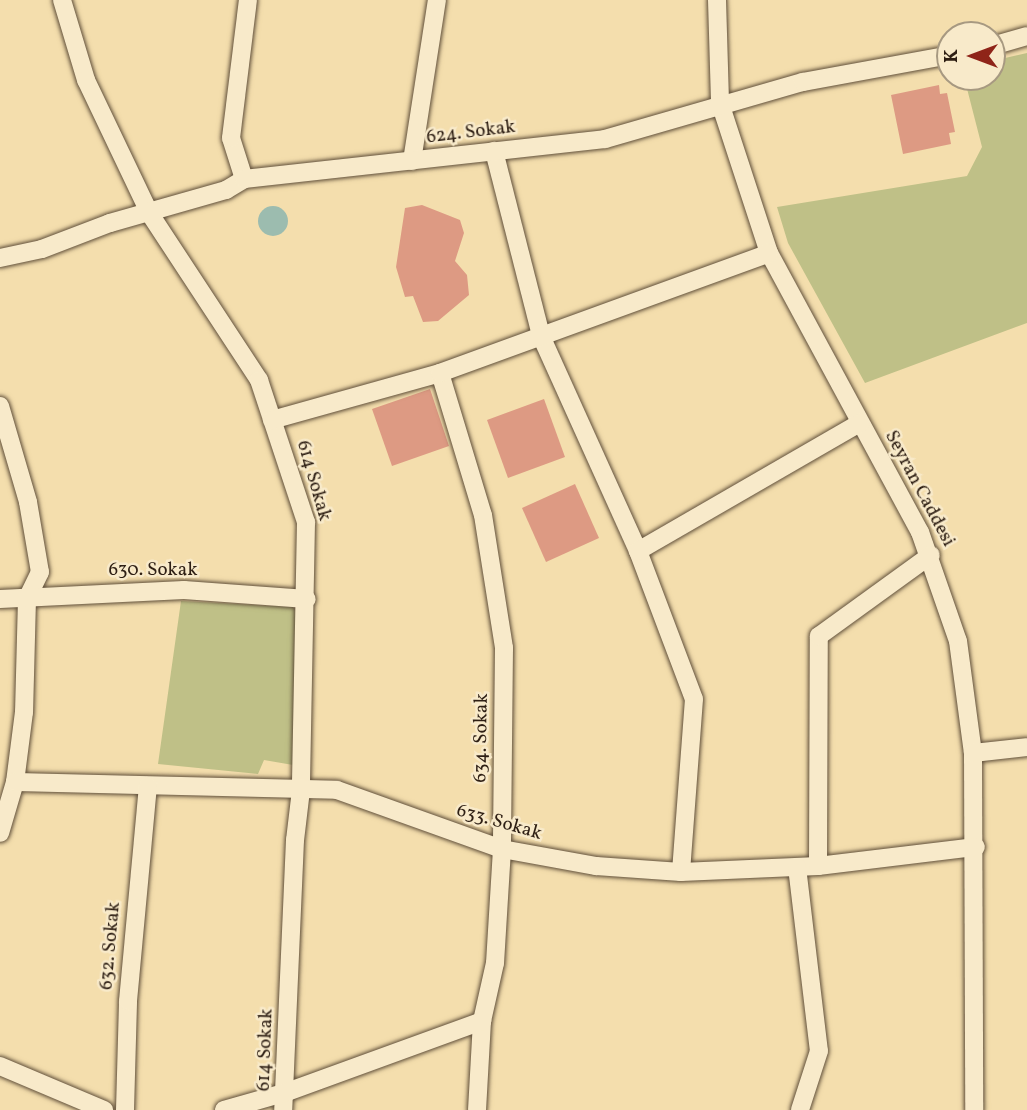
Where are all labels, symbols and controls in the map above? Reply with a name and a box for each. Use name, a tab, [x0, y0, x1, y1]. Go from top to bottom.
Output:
north arrow	[936, 21, 1006, 91]
text: K	[939, 49, 965, 63]
street label: 624. Sokak	[425, 116, 517, 150]
street label: Seyran Caddesi	[879, 427, 959, 551]
street label: 614 Sokak	[291, 438, 335, 524]
street label: 630. Sokak	[108, 560, 198, 582]
street label: 634. Sokak	[470, 693, 494, 783]
street label: 633. Sokak	[454, 800, 544, 846]
street label: 632. Sokak	[96, 901, 126, 991]
street label: 614 Sokak	[253, 1008, 279, 1092]

